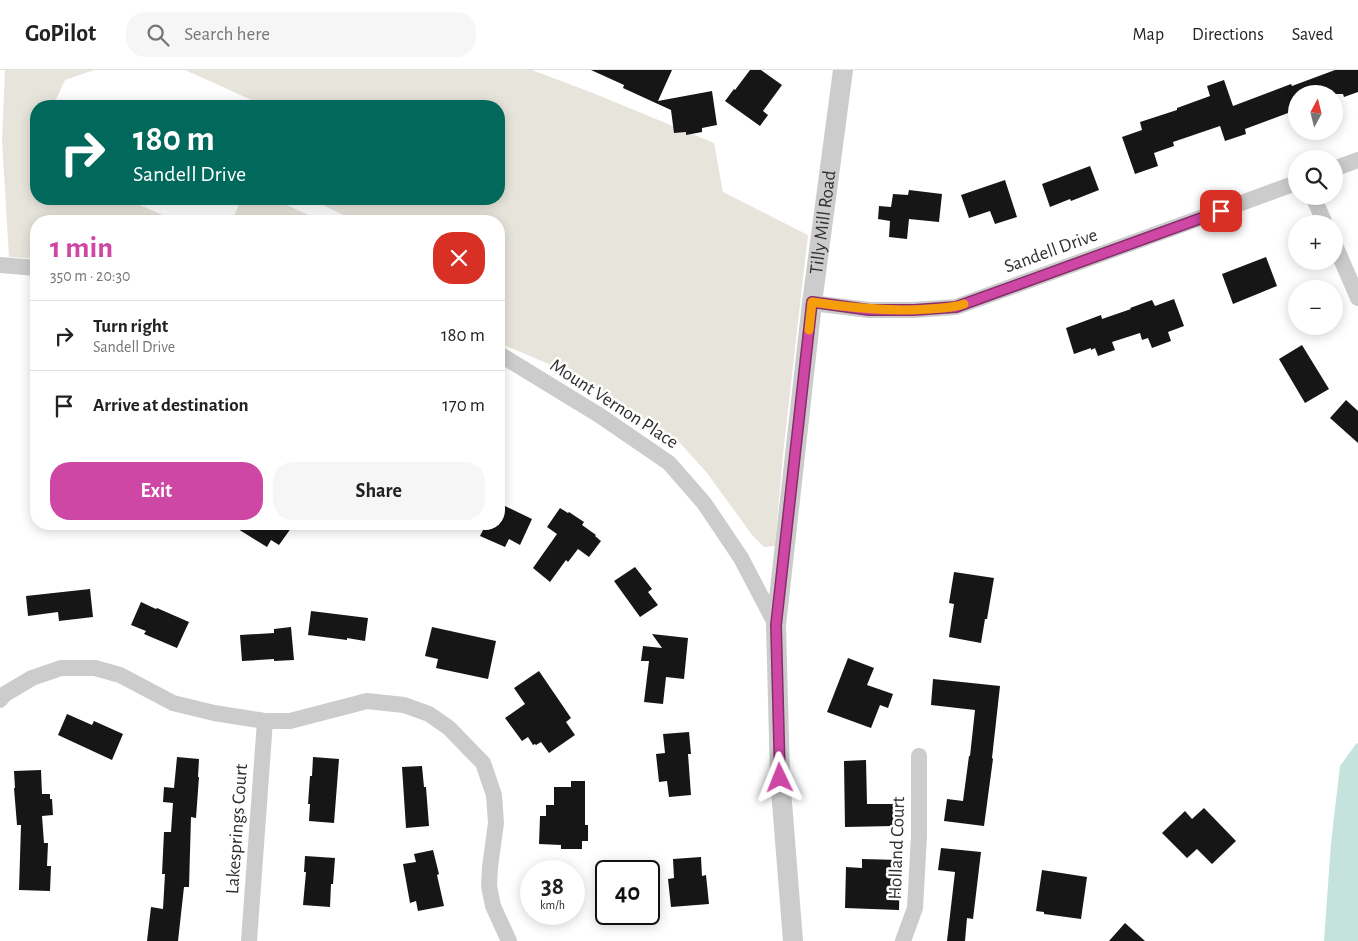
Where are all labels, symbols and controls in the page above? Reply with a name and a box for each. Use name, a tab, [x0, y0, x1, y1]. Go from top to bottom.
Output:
search box	[126, 12, 476, 57]
icon: search	[144, 21, 172, 49]
text: GoPilot	[25, 22, 96, 46]
text: Search here	[184, 25, 270, 44]
text: Map	[1133, 26, 1164, 44]
text: Directions	[1192, 26, 1264, 44]
text: Saved	[1292, 26, 1333, 44]
north arrow	[1288, 85, 1342, 140]
map controls	[1288, 85, 1343, 335]
icon: right	[50, 120, 115, 185]
text: 180 m	[133, 122, 215, 157]
button: search	[1288, 150, 1343, 205]
text: Sandell Drive	[133, 163, 246, 185]
street label: Tilly Mill Road	[806, 169, 839, 275]
pin	[1200, 190, 1242, 232]
icon: arrive	[1207, 197, 1235, 225]
button: +	[1288, 215, 1343, 270]
street label: Sandell Drive	[1002, 225, 1100, 277]
button: close	[433, 232, 485, 284]
text: 1 min	[50, 233, 113, 263]
text: 350 m · 20:30	[50, 268, 131, 284]
button: −	[1288, 280, 1343, 335]
text: Turn right	[93, 317, 168, 336]
icon: right	[50, 322, 78, 350]
text: 180 m	[441, 326, 485, 345]
text: Sandell Drive	[93, 339, 175, 355]
street label: Mount Vernon Place	[547, 356, 681, 452]
icon: arrive	[50, 392, 78, 420]
text: Arrive at destination	[93, 396, 249, 415]
text: 170 m	[442, 396, 485, 415]
button: Exit	[50, 462, 263, 520]
button: Share	[273, 462, 485, 520]
position arrow	[753, 751, 805, 803]
street label: Lakesprings Court	[223, 763, 251, 895]
street label: Holland Court	[886, 796, 908, 900]
speed limit sign: 40	[595, 860, 660, 925]
text: 38	[541, 874, 564, 899]
text: km/h	[540, 899, 565, 911]

